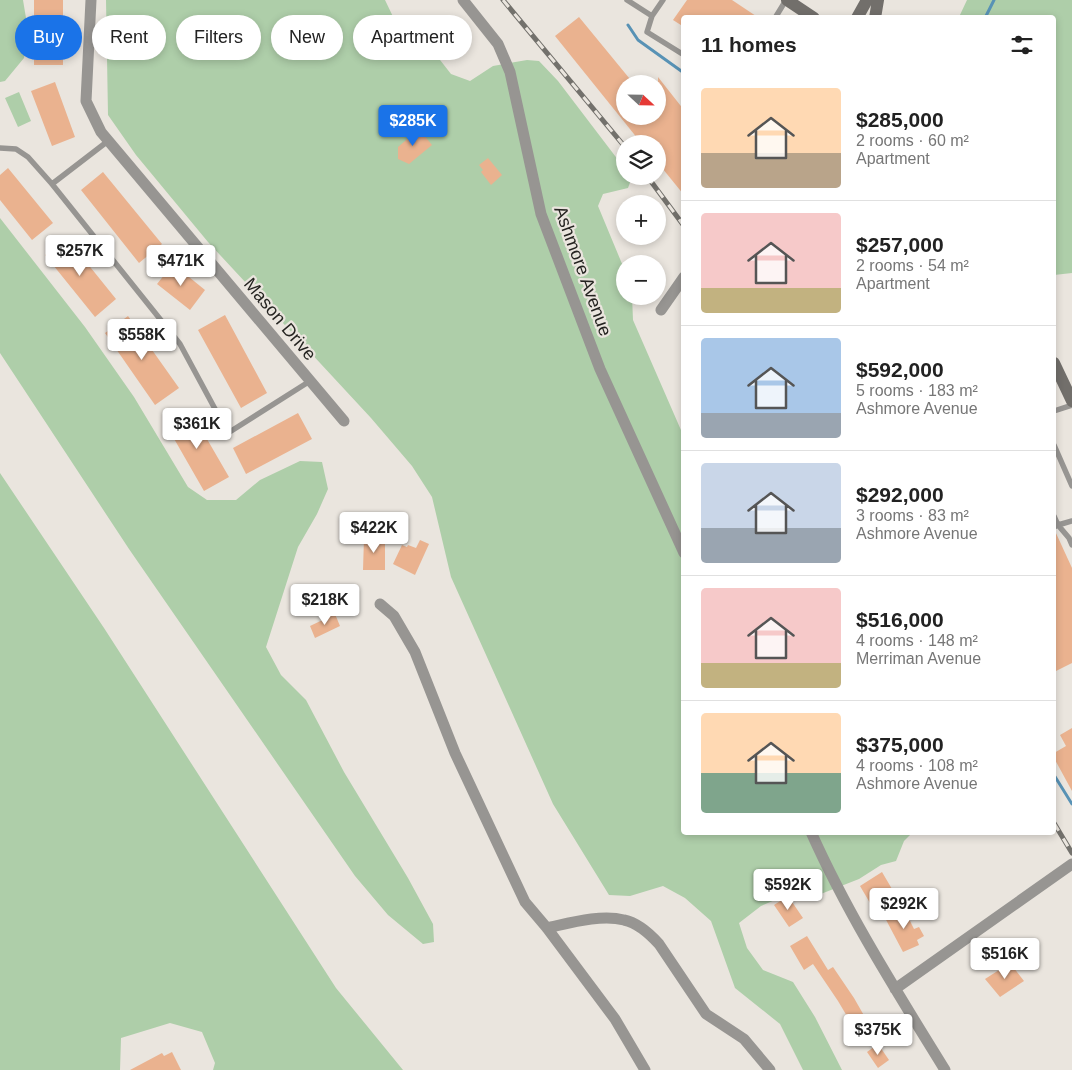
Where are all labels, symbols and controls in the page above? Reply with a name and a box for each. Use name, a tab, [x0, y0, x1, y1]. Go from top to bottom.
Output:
chip: Buy	[15, 15, 82, 60]
chip: Rent	[92, 15, 166, 60]
chip: Filters	[176, 15, 261, 60]
chip: New	[271, 15, 343, 60]
chip: Apartment	[353, 15, 472, 60]
icon: filters	[1008, 31, 1036, 59]
text: 11 homes	[701, 33, 797, 56]
north arrow	[616, 75, 666, 125]
map controls	[616, 75, 666, 305]
pin: $285K	[378, 104, 448, 147]
icon: home	[741, 108, 801, 168]
text: $285,000	[856, 108, 944, 131]
text: $285K	[389, 112, 437, 129]
text: 2 rooms · 60 m²	[856, 132, 969, 149]
button: layers	[616, 135, 666, 185]
text: Apartment	[856, 150, 930, 167]
button: +	[616, 195, 666, 245]
street label: Ashmore Avenue	[550, 203, 616, 339]
icon: home	[741, 233, 801, 293]
text: $257,000	[856, 233, 944, 256]
pin: $257K	[45, 234, 115, 277]
text: $257K	[56, 242, 104, 259]
pin: $471K	[146, 244, 216, 287]
text: $471K	[157, 252, 205, 269]
button: −	[616, 255, 666, 305]
text: 2 rooms · 54 m²	[856, 257, 969, 274]
street label: Mason Drive	[240, 274, 320, 364]
text: Apartment	[856, 275, 930, 292]
pin: $558K	[107, 318, 177, 361]
text: $558K	[118, 326, 166, 343]
icon: home	[741, 358, 801, 418]
text: $592,000	[856, 358, 944, 381]
text: 5 rooms · 183 m²	[856, 382, 978, 399]
text: Ashmore Avenue	[856, 400, 978, 417]
pin: $361K	[162, 408, 232, 450]
text: $361K	[173, 415, 221, 432]
icon: home	[741, 483, 801, 543]
text: $292,000	[856, 483, 944, 506]
text: 3 rooms · 83 m²	[856, 507, 969, 524]
pin: $422K	[339, 512, 409, 554]
text: $422K	[350, 519, 398, 536]
text: Ashmore Avenue	[856, 525, 978, 542]
pin: $218K	[290, 584, 360, 626]
text: $218K	[301, 591, 349, 608]
icon: home	[741, 608, 801, 668]
text: $516,000	[856, 608, 944, 631]
text: 4 rooms · 148 m²	[856, 632, 978, 649]
text: Merriman Avenue	[856, 650, 981, 667]
icon: home	[741, 733, 801, 793]
text: $375,000	[856, 733, 944, 756]
text: 4 rooms · 108 m²	[856, 757, 978, 774]
text: Ashmore Avenue	[856, 775, 978, 792]
pin: $592K	[753, 868, 823, 911]
text: $592K	[764, 876, 812, 893]
pin: $292K	[869, 888, 939, 930]
text: $292K	[880, 895, 928, 912]
pin: $516K	[970, 938, 1040, 980]
text: $516K	[981, 945, 1029, 962]
pin: $375K	[843, 1014, 913, 1056]
text: $375K	[854, 1021, 902, 1038]

